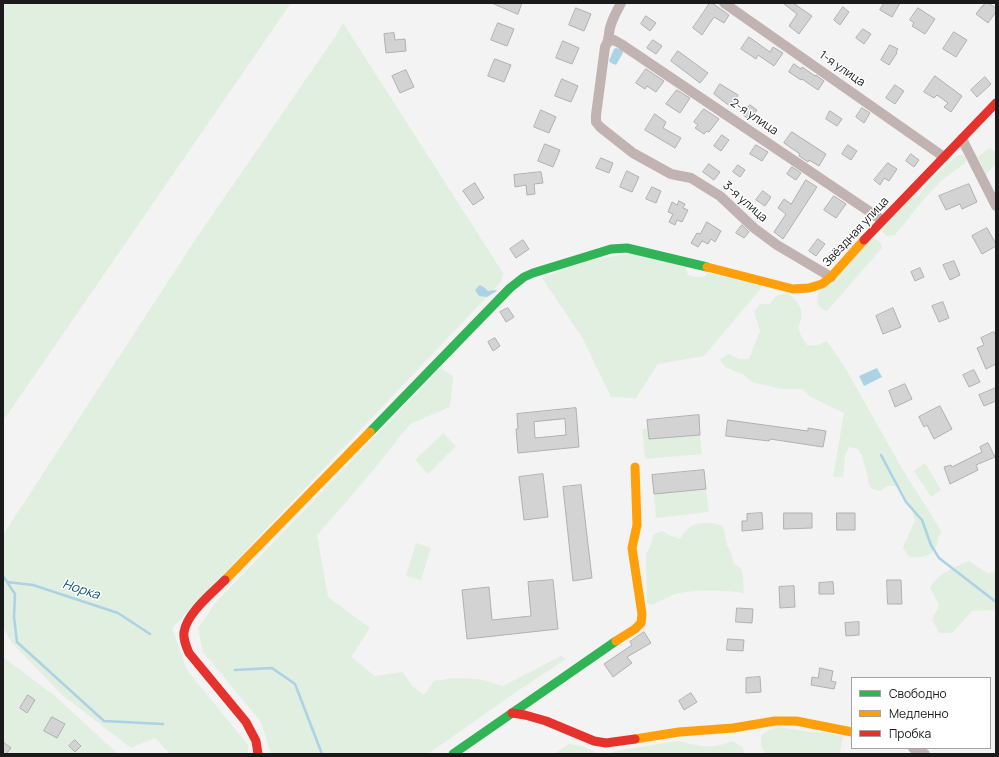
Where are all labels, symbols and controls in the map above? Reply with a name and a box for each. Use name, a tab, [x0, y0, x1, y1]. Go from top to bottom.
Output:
street label: 1-я улица	[816, 48, 868, 90]
street label: 2-я улица	[727, 96, 781, 138]
street label: 3-я улица	[720, 179, 770, 225]
street label: Звёздная улица	[820, 194, 892, 270]
water label: Норка	[61, 577, 101, 603]
legend	[851, 677, 991, 749]
text: Свободно	[889, 685, 947, 702]
text: Медленно	[889, 705, 949, 722]
text: Пробка	[889, 725, 931, 742]

